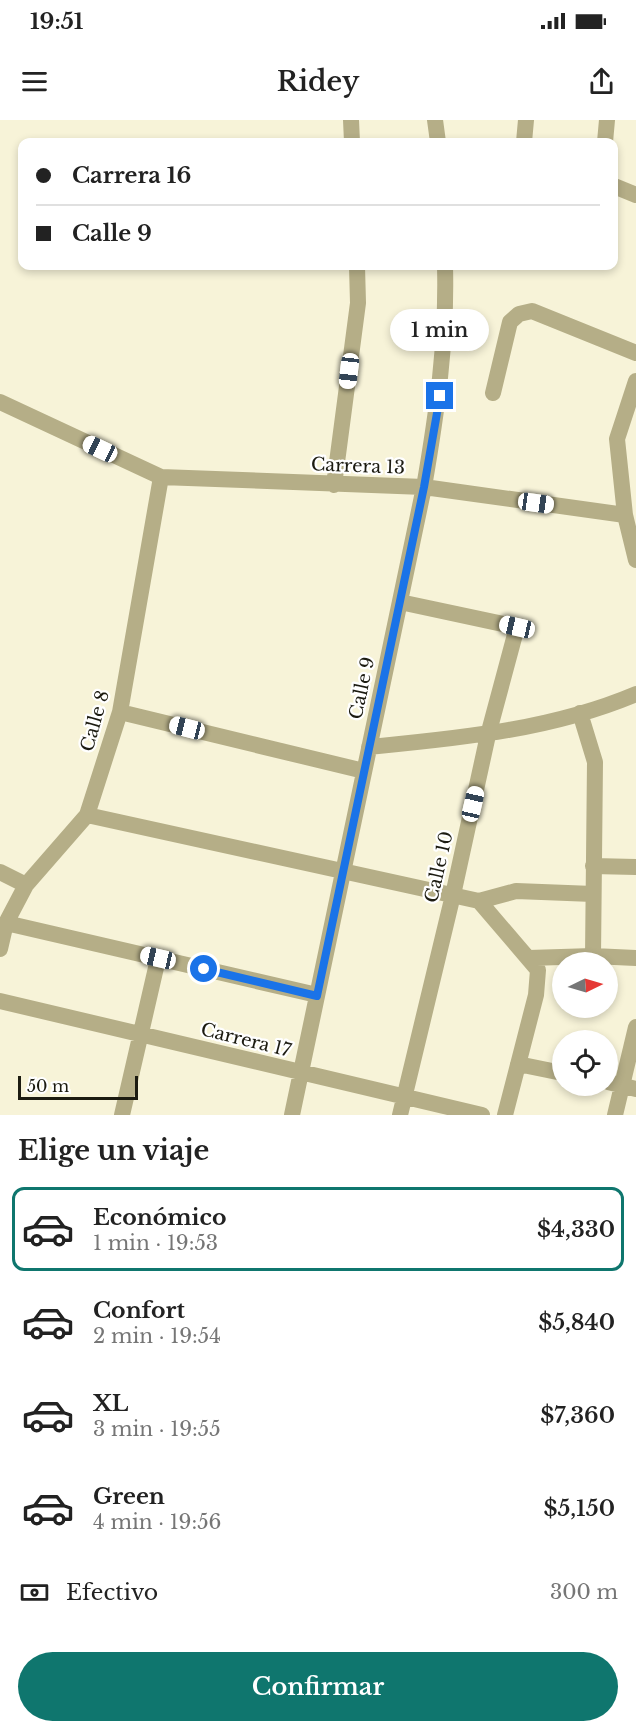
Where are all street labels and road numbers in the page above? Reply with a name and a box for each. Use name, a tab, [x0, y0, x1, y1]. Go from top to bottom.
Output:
street label: Carrera 13	[310, 453, 406, 479]
street label: Calle 9	[345, 655, 379, 721]
street label: Calle 8	[76, 688, 114, 754]
street label: Calle 10	[420, 829, 458, 905]
street label: Carrera 17	[199, 1018, 294, 1062]

